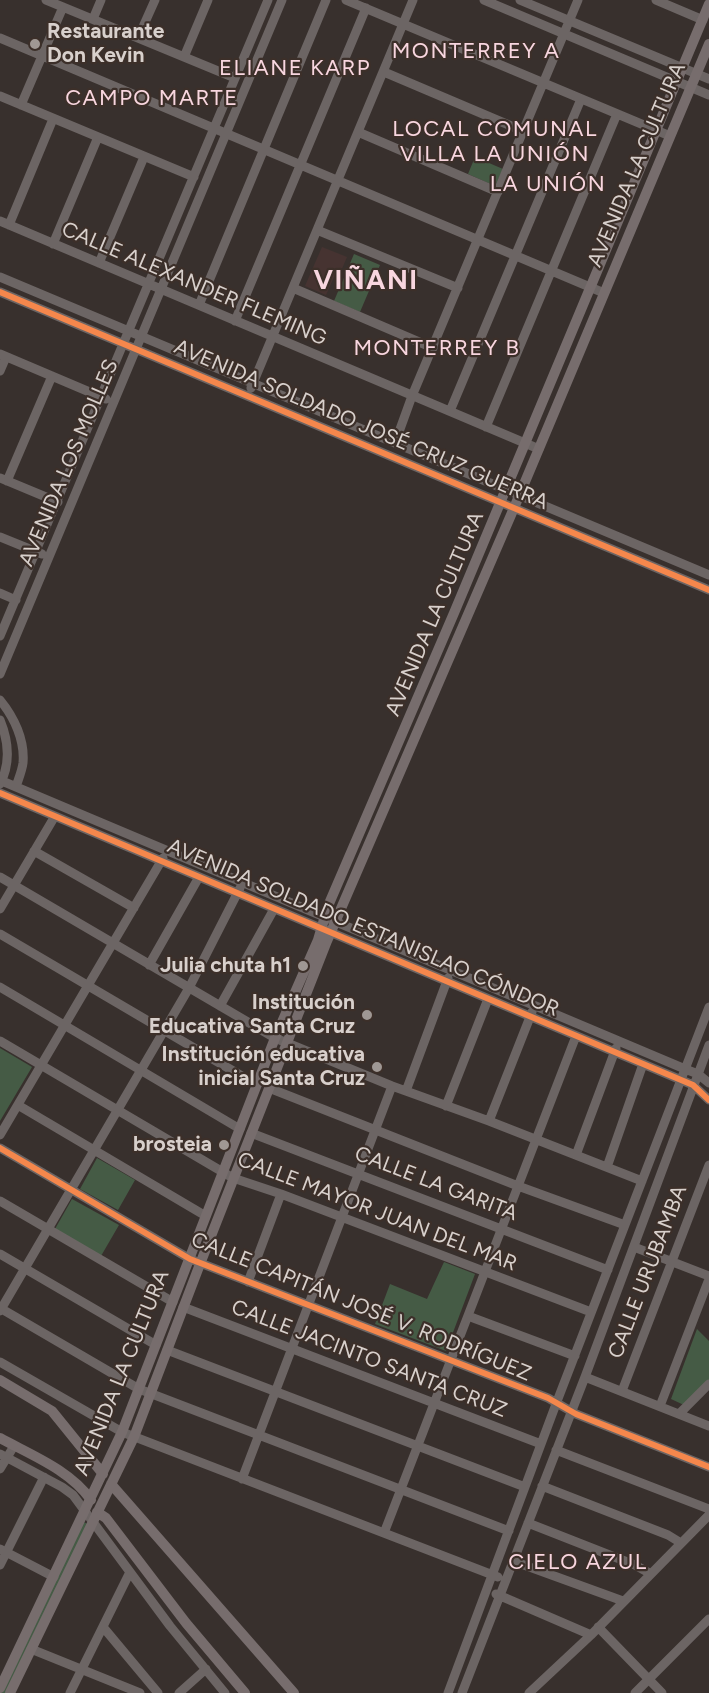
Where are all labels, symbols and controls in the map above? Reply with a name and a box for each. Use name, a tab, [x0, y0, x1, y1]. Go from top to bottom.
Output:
place label: Restaurante Don Kevin	[47, 19, 164, 69]
marker: Restaurante Don Kevin	[28, 37, 42, 51]
district label: MONTERREY A	[392, 39, 560, 65]
district label: ELIANE KARP	[219, 56, 371, 82]
street label: AVENIDA LA CULTURA	[583, 59, 691, 271]
district label: CAMPO MARTE	[65, 86, 239, 112]
district label: LOCAL COMUNAL VILLA LA UNIÓN	[392, 117, 598, 168]
district label: LA UNIÓN	[490, 172, 606, 198]
street label: CALLE ALEXANDER FLEMING	[58, 217, 330, 351]
district label: VIÑANI	[313, 265, 419, 297]
street label: AVENIDA SOLDADO JOSÉ CRUZ GUERRA	[170, 334, 552, 516]
district label: MONTERREY B	[353, 336, 521, 362]
street label: AVENIDA LOS MOLLES	[14, 356, 124, 570]
street label: AVENIDA LA CULTURA	[381, 508, 489, 720]
street label: AVENIDA SOLDADO ESTANISLAO CÓNDOR	[163, 834, 563, 1022]
place label: Julia chuta h1	[160, 953, 291, 979]
marker: Julia chuta h1	[296, 959, 310, 973]
place label: Institución Educativa Santa Cruz	[149, 990, 355, 1040]
marker: Institución Educativa Santa Cruz	[360, 1008, 374, 1022]
place label: Institución educativa inicial Santa Cruz	[162, 1042, 365, 1092]
marker: Institución educativa inicial Santa Cruz	[370, 1060, 384, 1074]
place label: brosteia	[133, 1132, 212, 1158]
marker: brosteia	[217, 1138, 231, 1152]
street label: CALLE LA GARITA	[351, 1141, 521, 1227]
street label: CALLE MAYOR JUAN DEL MAR	[234, 1147, 520, 1277]
street label: CALLE URUBAMBA	[603, 1182, 693, 1362]
street label: CALLE CAPITÁN JOSÉ V. RODRÍGUEZ	[187, 1227, 535, 1387]
street label: AVENIDA LA CULTURA	[69, 1266, 175, 1480]
street label: CALLE JACINTO SANTA CRUZ	[228, 1295, 510, 1423]
district label: CIELO AZUL	[508, 1550, 648, 1576]

